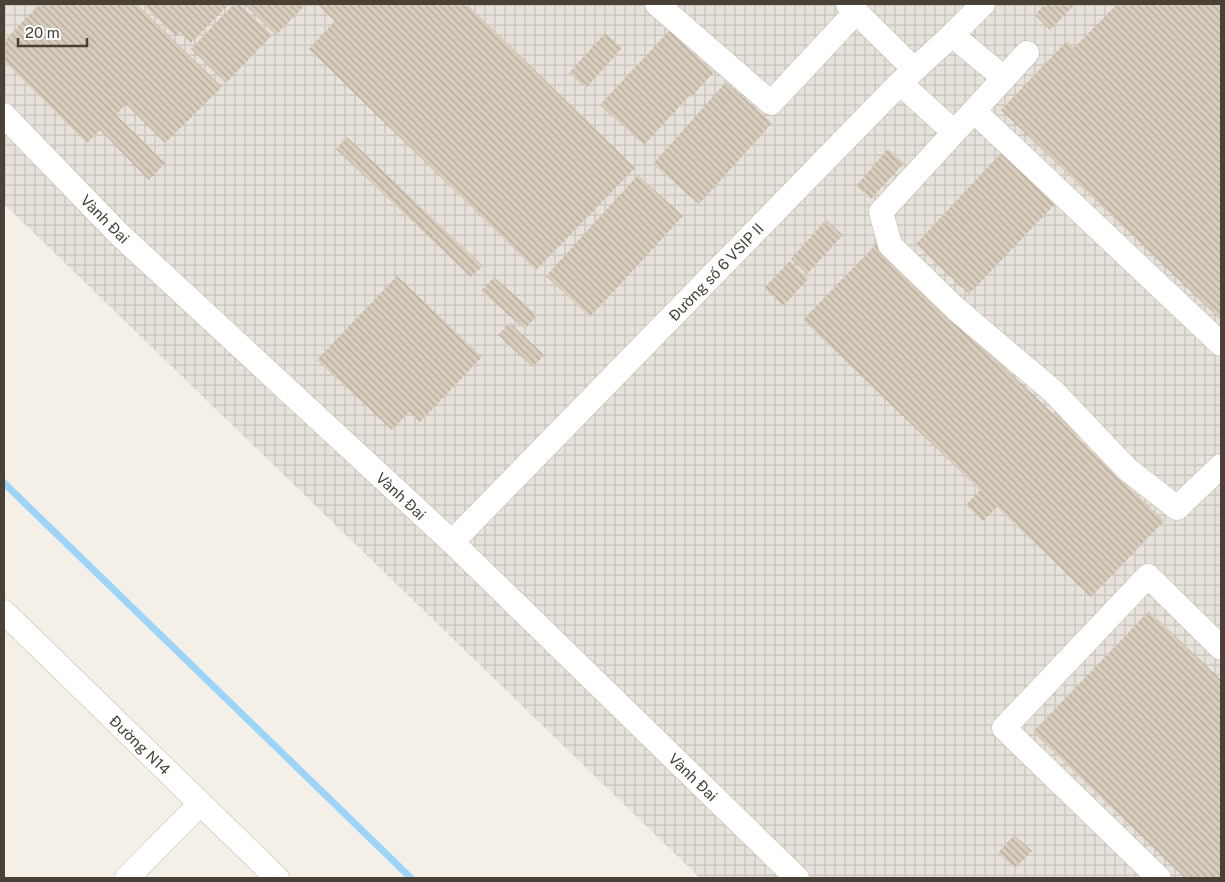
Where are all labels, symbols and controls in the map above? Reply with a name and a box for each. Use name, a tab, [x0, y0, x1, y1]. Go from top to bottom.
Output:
scale bar	[18, 15, 86, 47]
text: 20 m	[25, 24, 60, 41]
street label: Vành Đai	[77, 191, 133, 247]
street label: Đường số 6 VSIP II	[665, 220, 767, 324]
street label: Vành Đai	[373, 469, 429, 523]
street label: Đường N14	[106, 712, 174, 778]
street label: Vành Đai	[665, 750, 721, 804]

